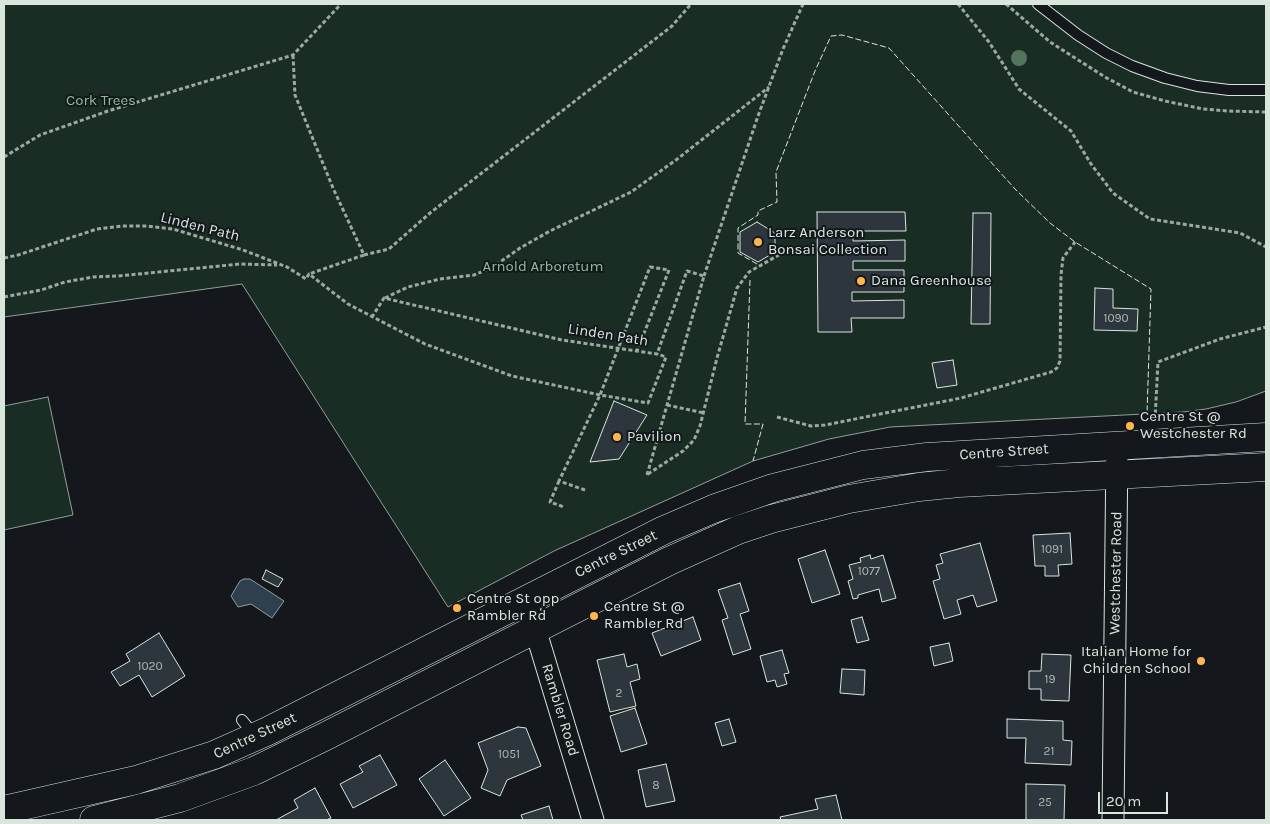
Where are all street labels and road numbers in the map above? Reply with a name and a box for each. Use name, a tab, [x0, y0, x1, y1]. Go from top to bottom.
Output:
street label: Linden Path	[159, 208, 241, 246]
street label: Linden Path	[567, 320, 649, 350]
street label: Centre Street	[959, 440, 1049, 464]
street label: Westchester Road	[1106, 511, 1126, 635]
street label: Centre Street	[572, 526, 660, 582]
street label: Rambler Road	[537, 662, 583, 758]
street label: Centre Street	[211, 709, 299, 763]

